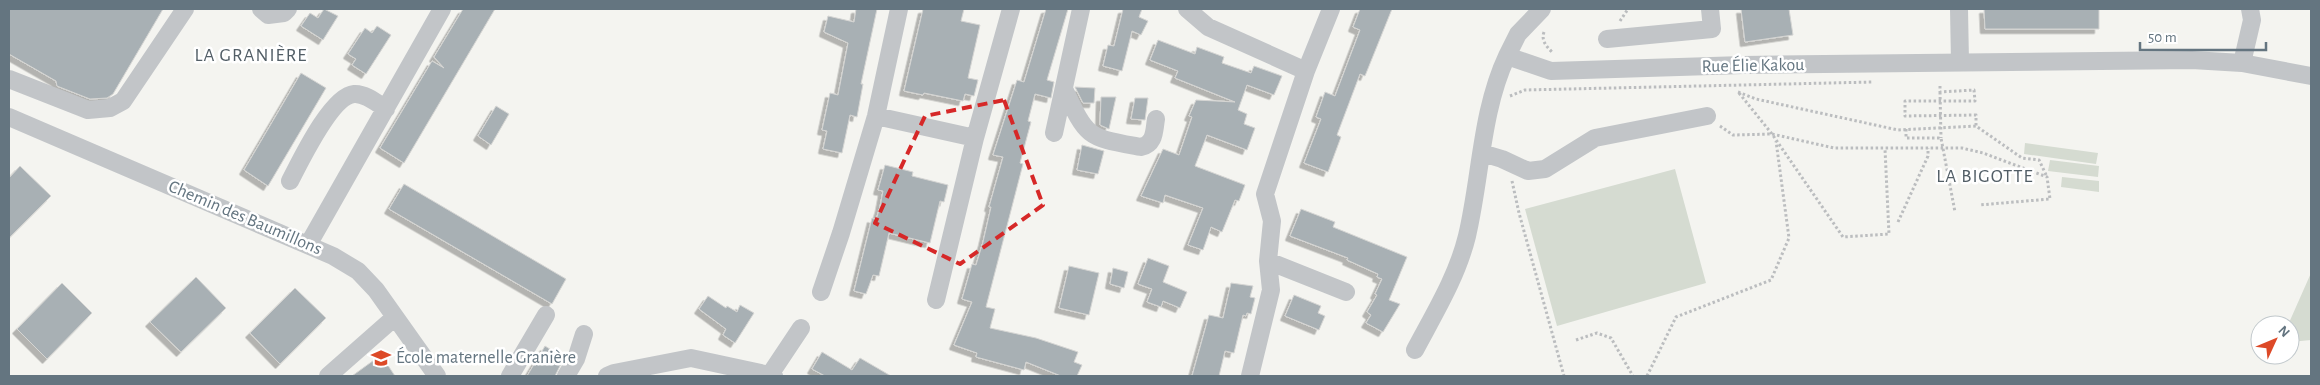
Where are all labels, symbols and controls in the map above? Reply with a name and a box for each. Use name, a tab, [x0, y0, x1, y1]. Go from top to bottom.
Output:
scale bar	[2140, 20, 2266, 52]
text: 50 m	[2148, 30, 2177, 45]
district label: LA GRANIÈRE	[195, 44, 307, 65]
street label: Rue Élie Kakou	[1701, 53, 1805, 76]
district label: LA BIGOTTE	[1936, 167, 2034, 186]
street label: Chemin des Baumillons	[166, 178, 324, 258]
north arrow	[2250, 315, 2300, 365]
text: N	[2275, 323, 2292, 340]
place label: École maternelle Granière	[396, 346, 576, 367]
school or university icon: École maternelle Granière	[370, 347, 392, 369]

